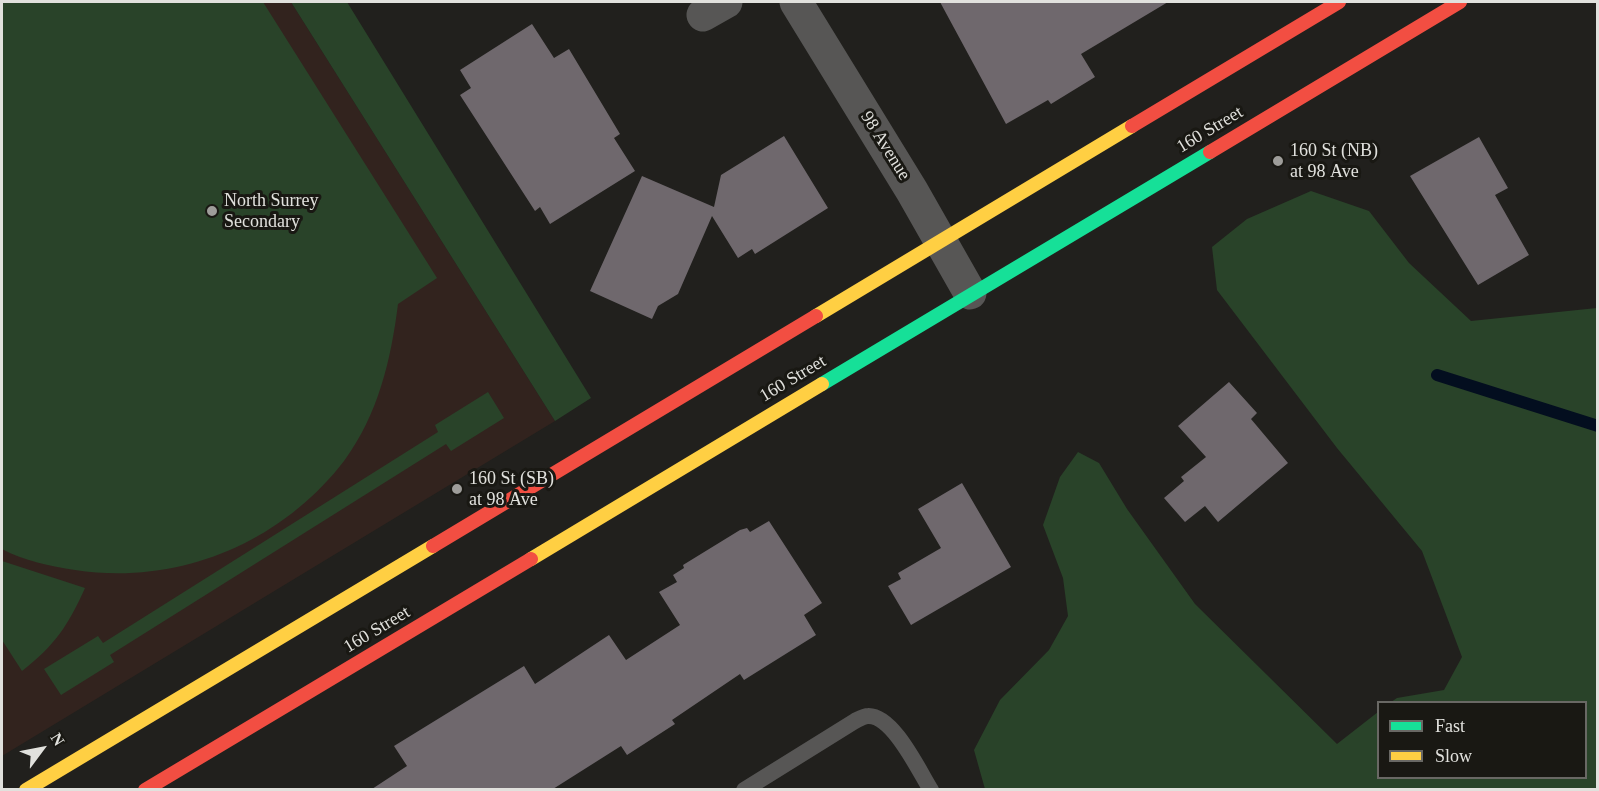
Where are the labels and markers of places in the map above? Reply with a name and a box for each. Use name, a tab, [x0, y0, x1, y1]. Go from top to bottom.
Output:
place label: 160 St (NB) at 98 Ave	[1290, 140, 1378, 182]
marker: 160 St (NB) at 98 Ave	[1271, 154, 1285, 168]
place label: North Surrey Secondary	[224, 190, 318, 232]
marker: North Surrey Secondary	[205, 204, 219, 218]
place label: 160 St (SB) at 98 Ave	[469, 468, 554, 510]
marker: 160 St (SB) at 98 Ave	[450, 482, 464, 496]

